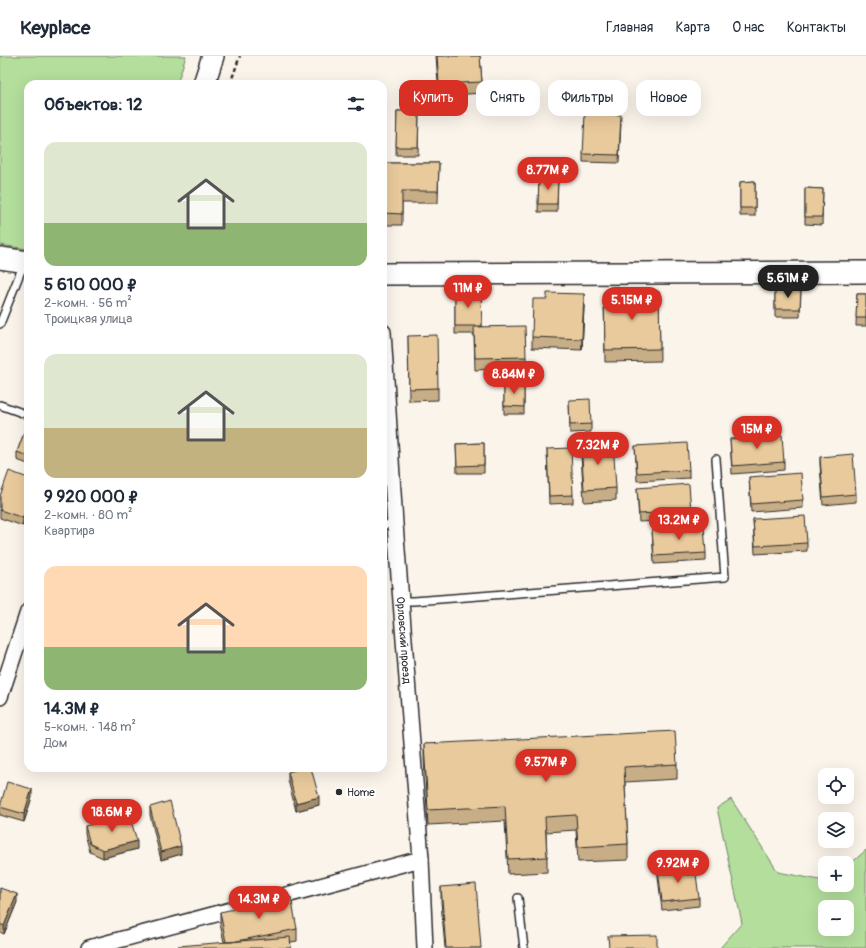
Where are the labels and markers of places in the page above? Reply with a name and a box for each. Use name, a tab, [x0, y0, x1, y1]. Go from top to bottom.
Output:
pin: 8.77M ₽	[511, 157, 585, 191]
pin: 5.61M ₽	[751, 265, 825, 299]
pin: 11M ₽	[440, 275, 496, 309]
pin: 5.15M ₽	[595, 287, 669, 321]
pin: 8.84M ₽	[477, 361, 551, 395]
pin: 15M ₽	[729, 416, 785, 450]
pin: 7.32M ₽	[561, 432, 635, 466]
pin: 13.2M ₽	[642, 507, 716, 541]
pin: 9.57M ₽	[509, 749, 583, 783]
place label: Home	[347, 786, 375, 799]
marker: Home	[334, 787, 344, 797]
pin: 18.6M ₽	[75, 799, 149, 833]
pin: 9.92M ₽	[641, 850, 715, 884]
pin: 14.3M ₽	[222, 886, 296, 920]

